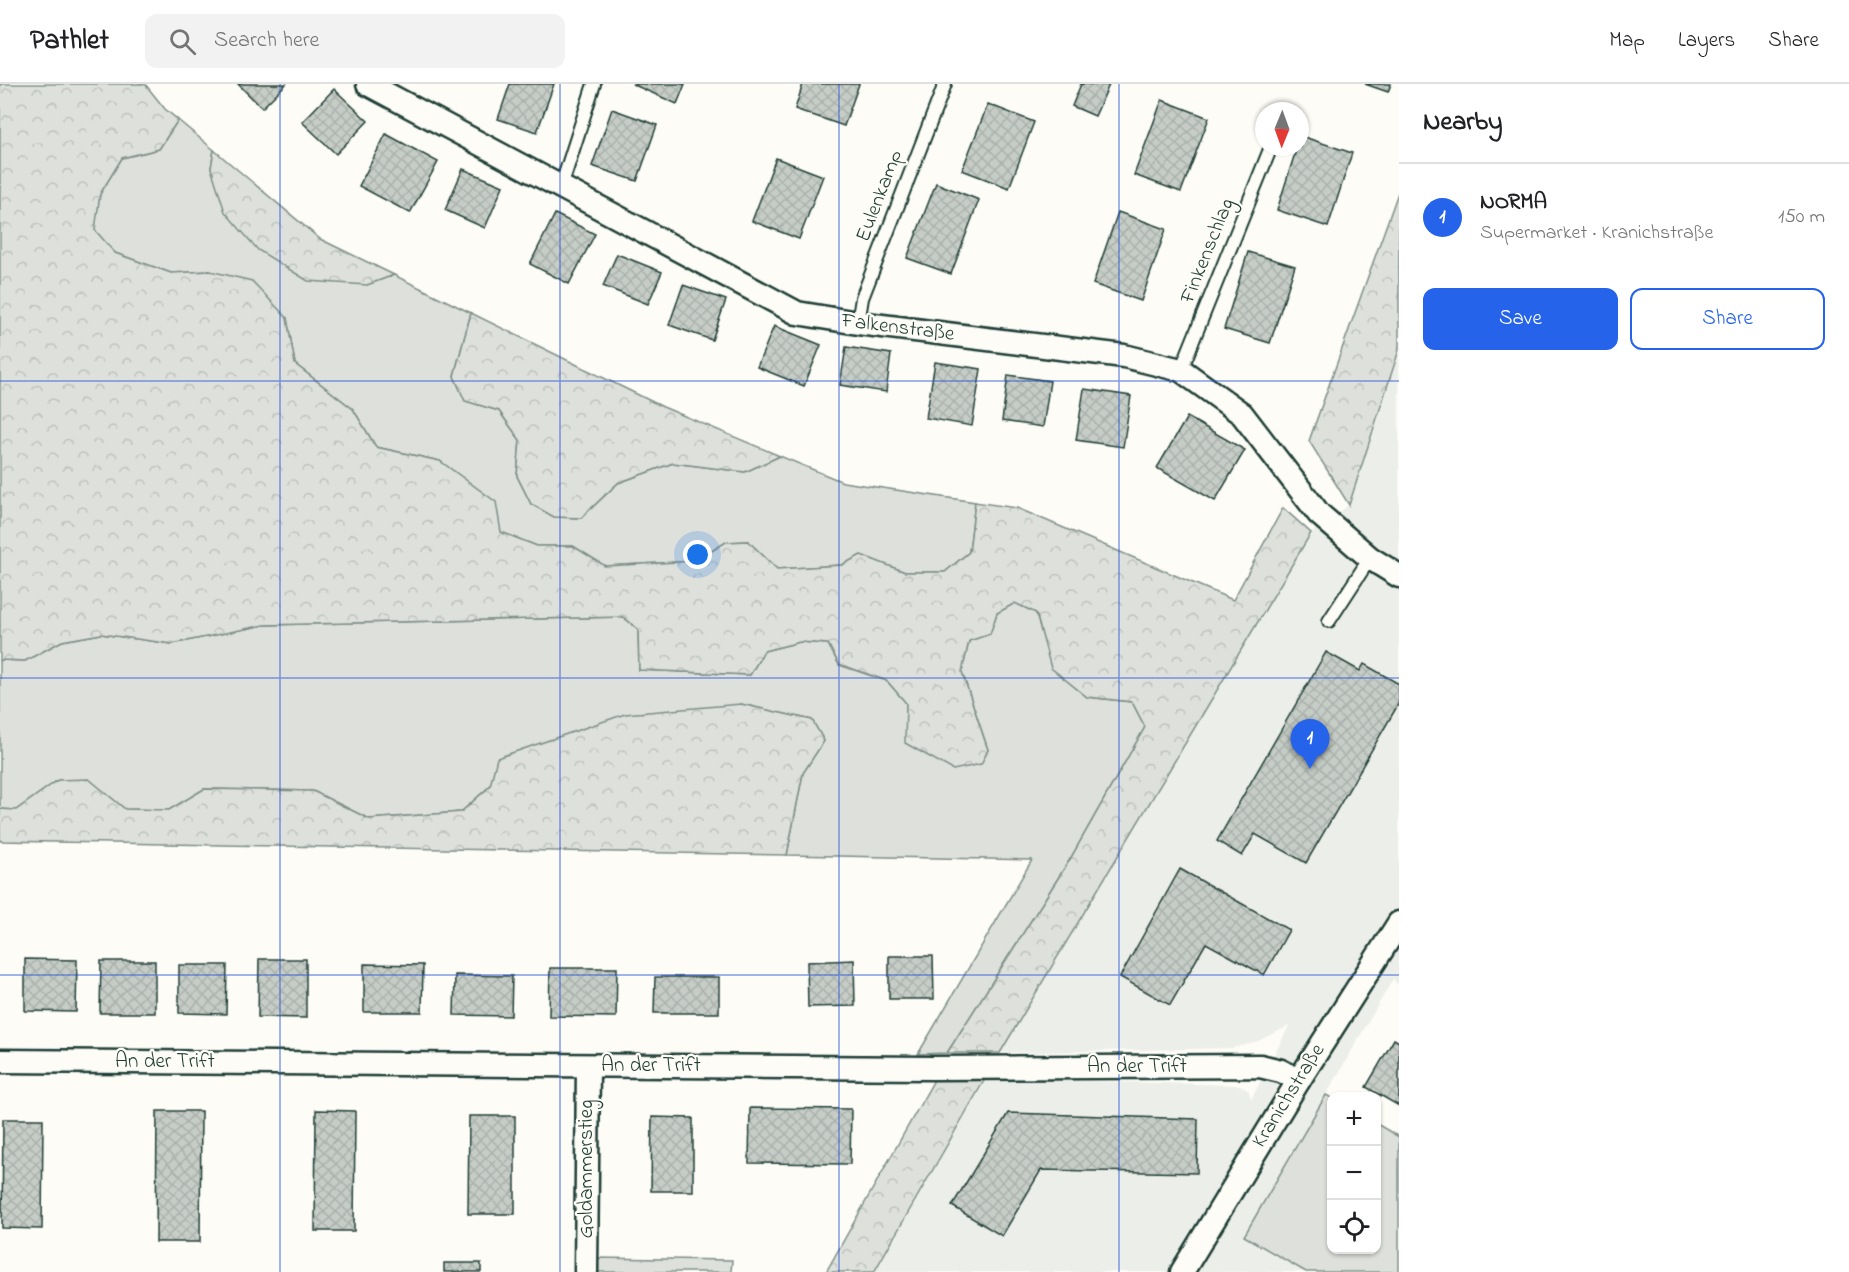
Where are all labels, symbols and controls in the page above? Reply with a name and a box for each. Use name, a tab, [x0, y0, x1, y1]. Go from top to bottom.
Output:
search box	[145, 14, 565, 68]
text: Pathlet	[30, 21, 109, 62]
icon: search	[166, 25, 199, 58]
text: Search here	[214, 25, 319, 57]
text: Map	[1609, 26, 1645, 56]
text: Layers	[1678, 26, 1735, 56]
text: Share	[1768, 26, 1819, 56]
north arrow	[1255, 102, 1309, 156]
text: Nearby	[1423, 104, 1502, 142]
street label: Eulenkamp	[849, 146, 911, 246]
text: NORMA	[1480, 187, 1547, 219]
street label: Finkenschlag	[1173, 194, 1245, 310]
text: 1	[1439, 203, 1446, 232]
text: 150 m	[1778, 203, 1825, 232]
text: Supermarket · Kranichstraße	[1480, 219, 1713, 248]
button: Save	[1423, 288, 1618, 350]
button: Share	[1630, 288, 1825, 350]
street label: Falkenstraße	[839, 306, 957, 350]
your location	[683, 540, 712, 569]
pin: 1	[1290, 720, 1330, 769]
street label: Kranichstraße	[1245, 1038, 1333, 1154]
street label: An der Trift	[115, 1047, 215, 1077]
street label: An der Trift	[601, 1051, 701, 1081]
street label: An der Trift	[1087, 1052, 1187, 1082]
map controls	[1327, 1092, 1381, 1254]
button: +	[1327, 1092, 1381, 1146]
street label: Goldammerstieg	[572, 1099, 604, 1239]
button: −	[1327, 1146, 1381, 1200]
button: locate	[1327, 1200, 1381, 1254]

